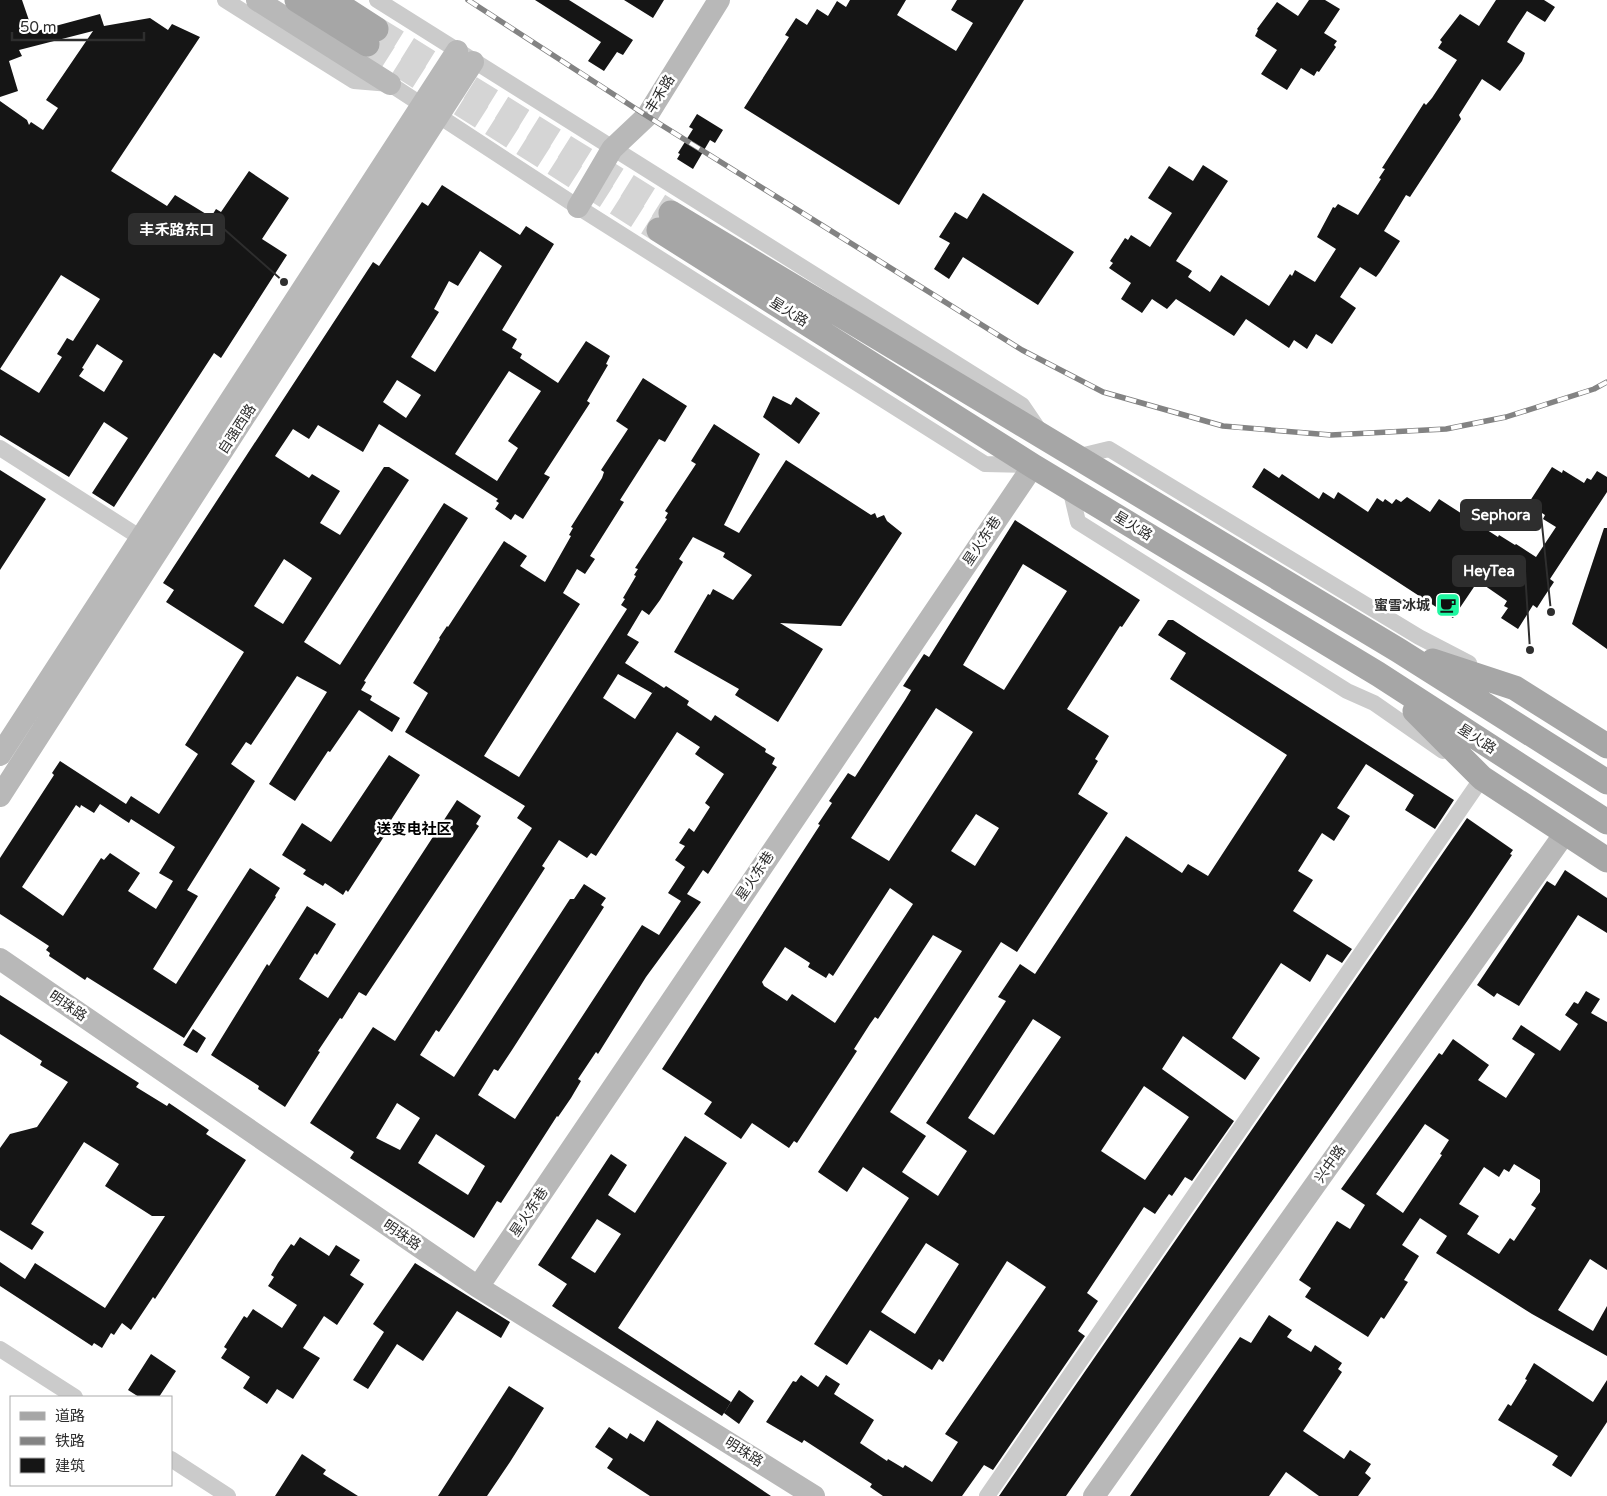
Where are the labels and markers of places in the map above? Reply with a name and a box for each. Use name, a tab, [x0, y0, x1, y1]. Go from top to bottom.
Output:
callout: 丰禾路东口	[129, 214, 224, 244]
callout: Sephora	[1461, 500, 1541, 530]
callout: HeyTea	[1453, 556, 1525, 586]
cafe icon: 蜜雪冰城	[1435, 592, 1461, 618]
place label: 蜜雪冰城	[1374, 597, 1430, 614]

